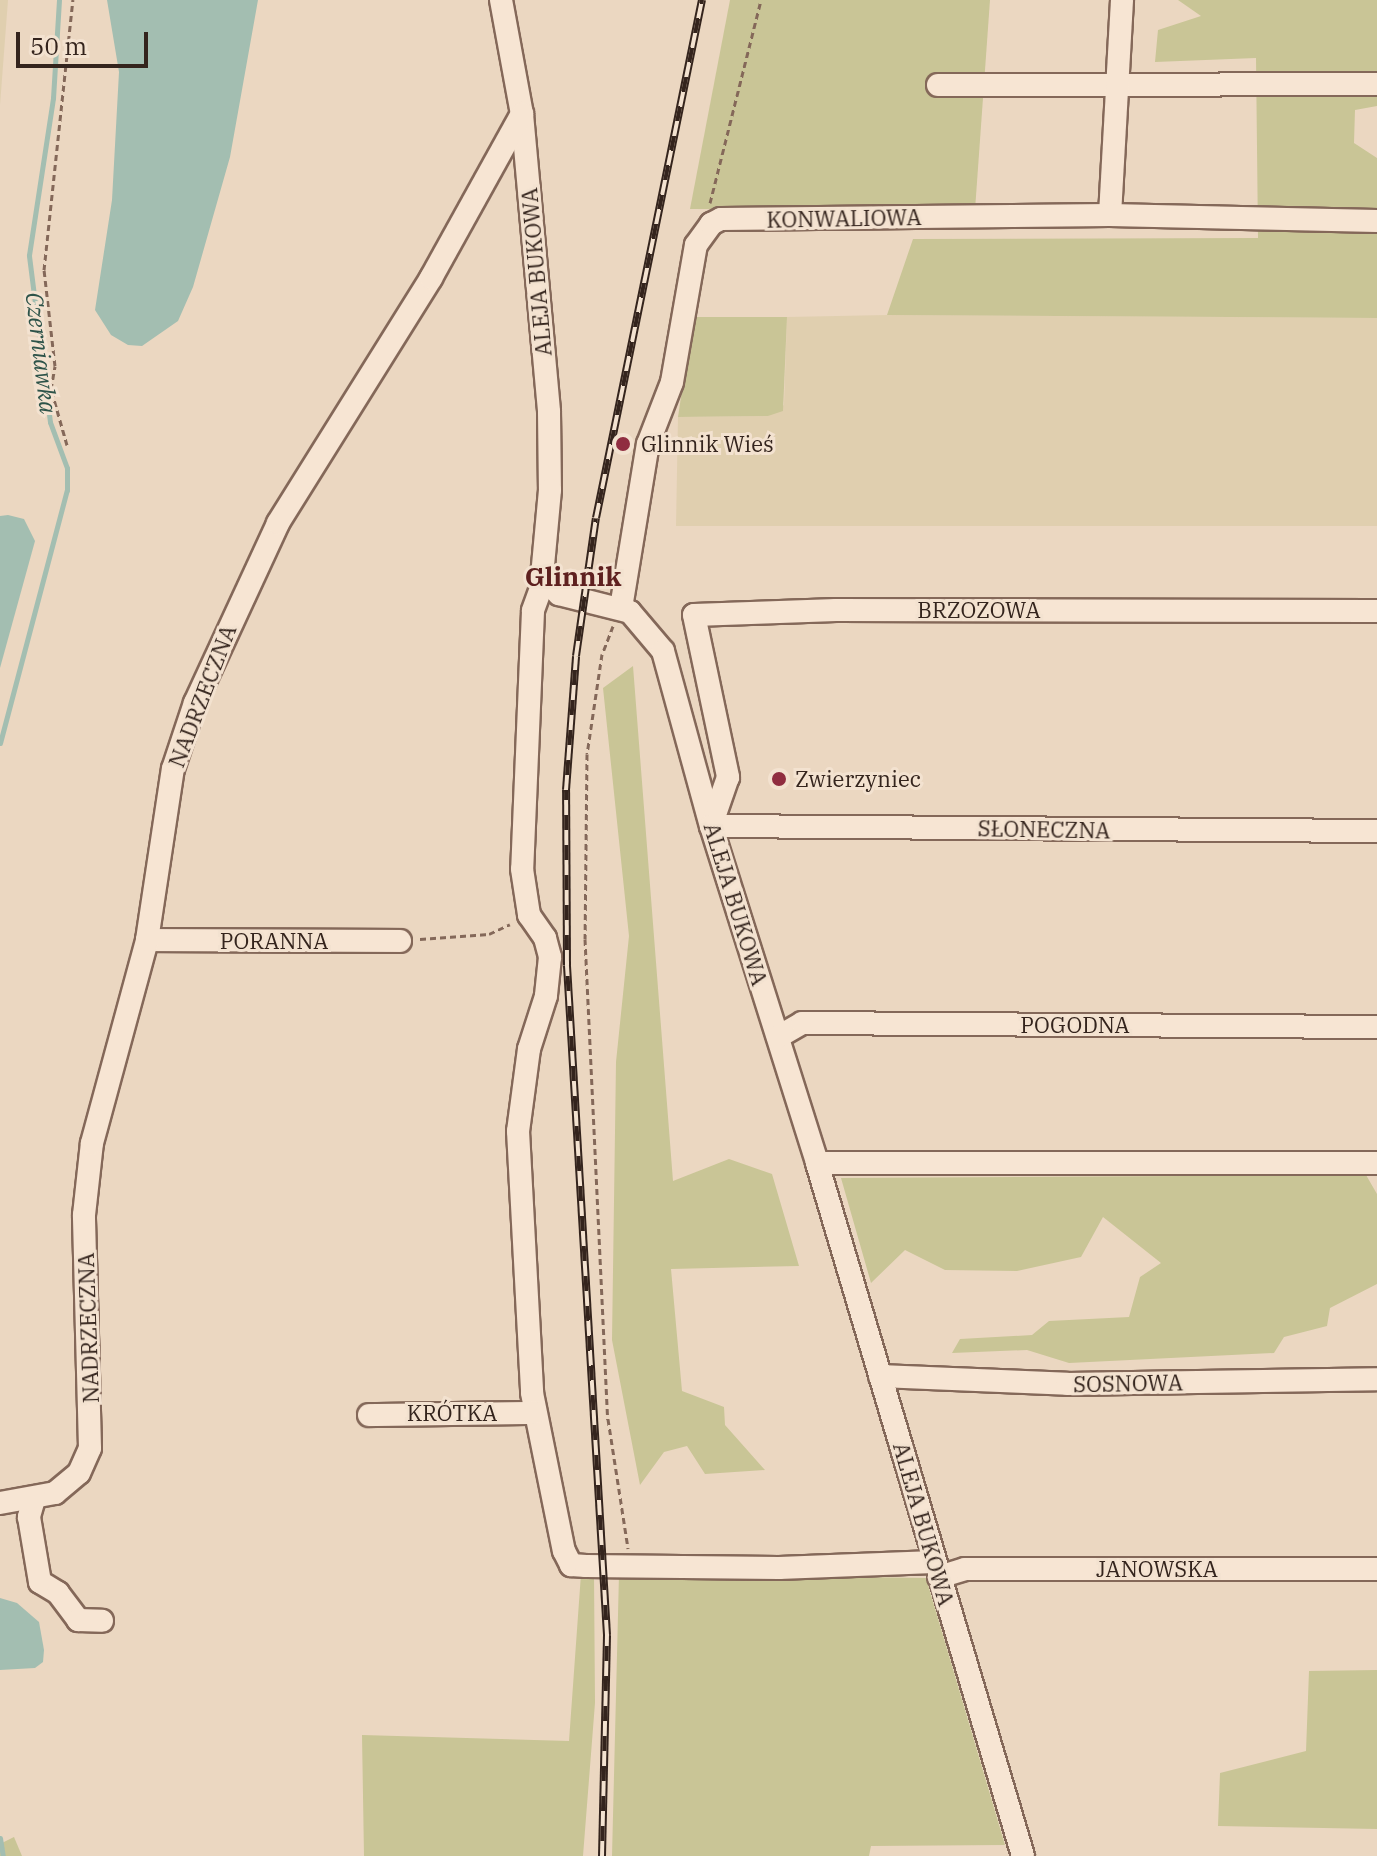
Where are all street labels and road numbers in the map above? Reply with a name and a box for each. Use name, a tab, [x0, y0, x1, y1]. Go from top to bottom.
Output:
street label: ALEJA BUKOWA	[515, 187, 557, 357]
street label: KONWALIOWA	[766, 203, 922, 233]
street label: BRZOZOWA	[917, 597, 1041, 623]
street label: NADRZECZNA	[163, 621, 241, 771]
street label: SŁONECZNA	[977, 815, 1111, 843]
street label: ALEJA BUKOWA	[699, 819, 773, 989]
street label: PORANNA	[220, 928, 328, 954]
street label: POGODNA	[1020, 1012, 1130, 1038]
street label: NADRZECZNA	[72, 1252, 104, 1404]
street label: SOSNOWA	[1073, 1369, 1183, 1397]
street label: KRÓTKA	[407, 1400, 497, 1426]
street label: ALEJA BUKOWA	[888, 1439, 960, 1609]
street label: JANOWSKA	[1096, 1556, 1218, 1582]

